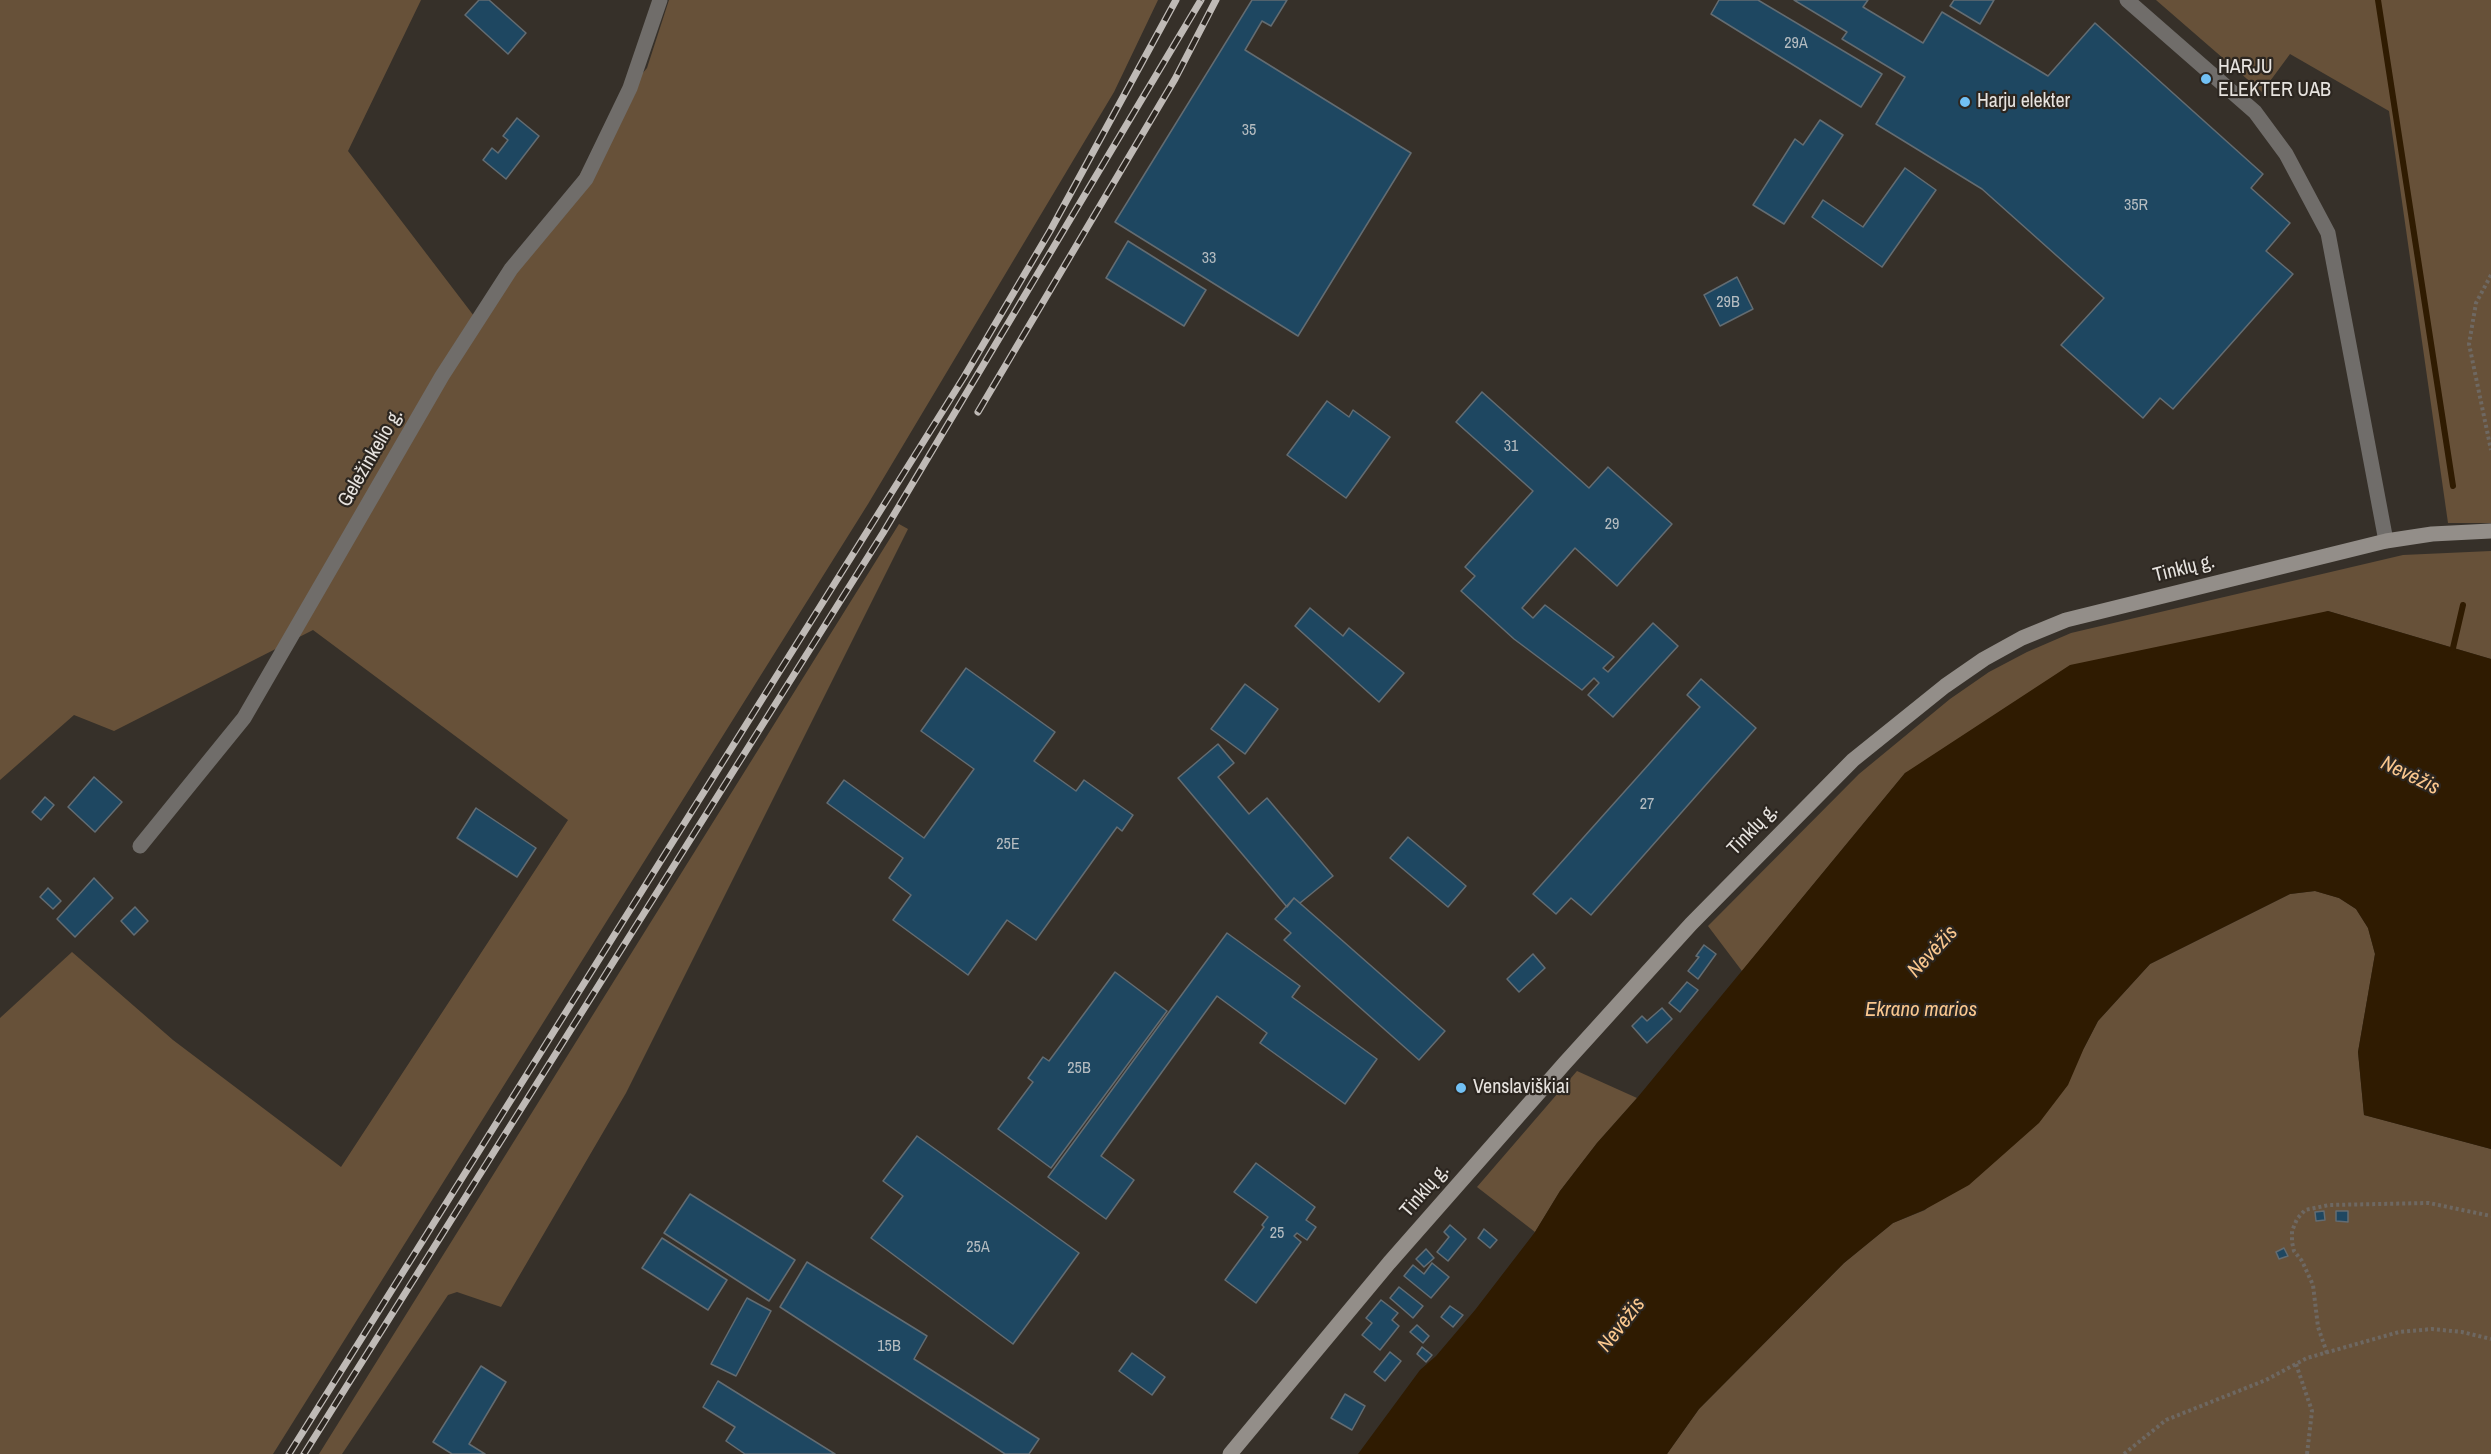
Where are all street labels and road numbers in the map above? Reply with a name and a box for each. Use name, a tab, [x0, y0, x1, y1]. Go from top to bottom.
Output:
street label: Geležinkelio g.	[333, 405, 409, 511]
street label: Tinklų g.	[2151, 550, 2217, 588]
street label: Tinklų g.	[1723, 799, 1783, 861]
street label: Tinklų g.	[1395, 1160, 1455, 1222]

